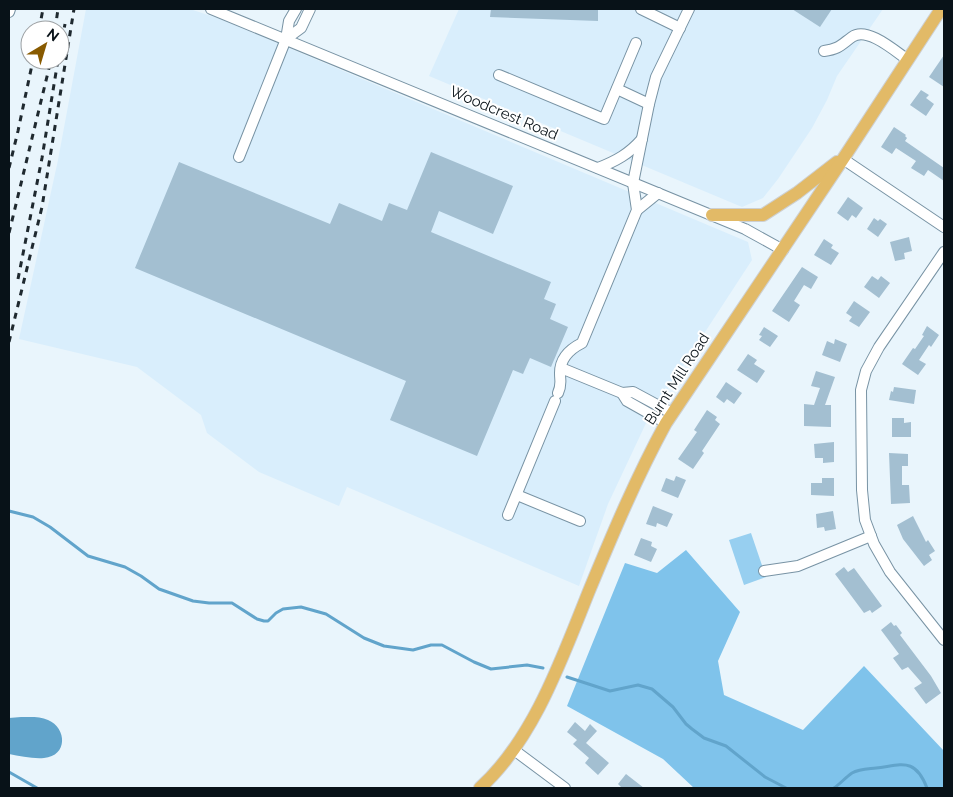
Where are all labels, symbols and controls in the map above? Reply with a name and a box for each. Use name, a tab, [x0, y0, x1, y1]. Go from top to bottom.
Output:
north arrow	[20, 20, 70, 70]
text: N	[44, 25, 62, 44]
street label: Woodcrest Road	[447, 82, 561, 144]
street label: Burnt Mill Road	[641, 330, 713, 428]

